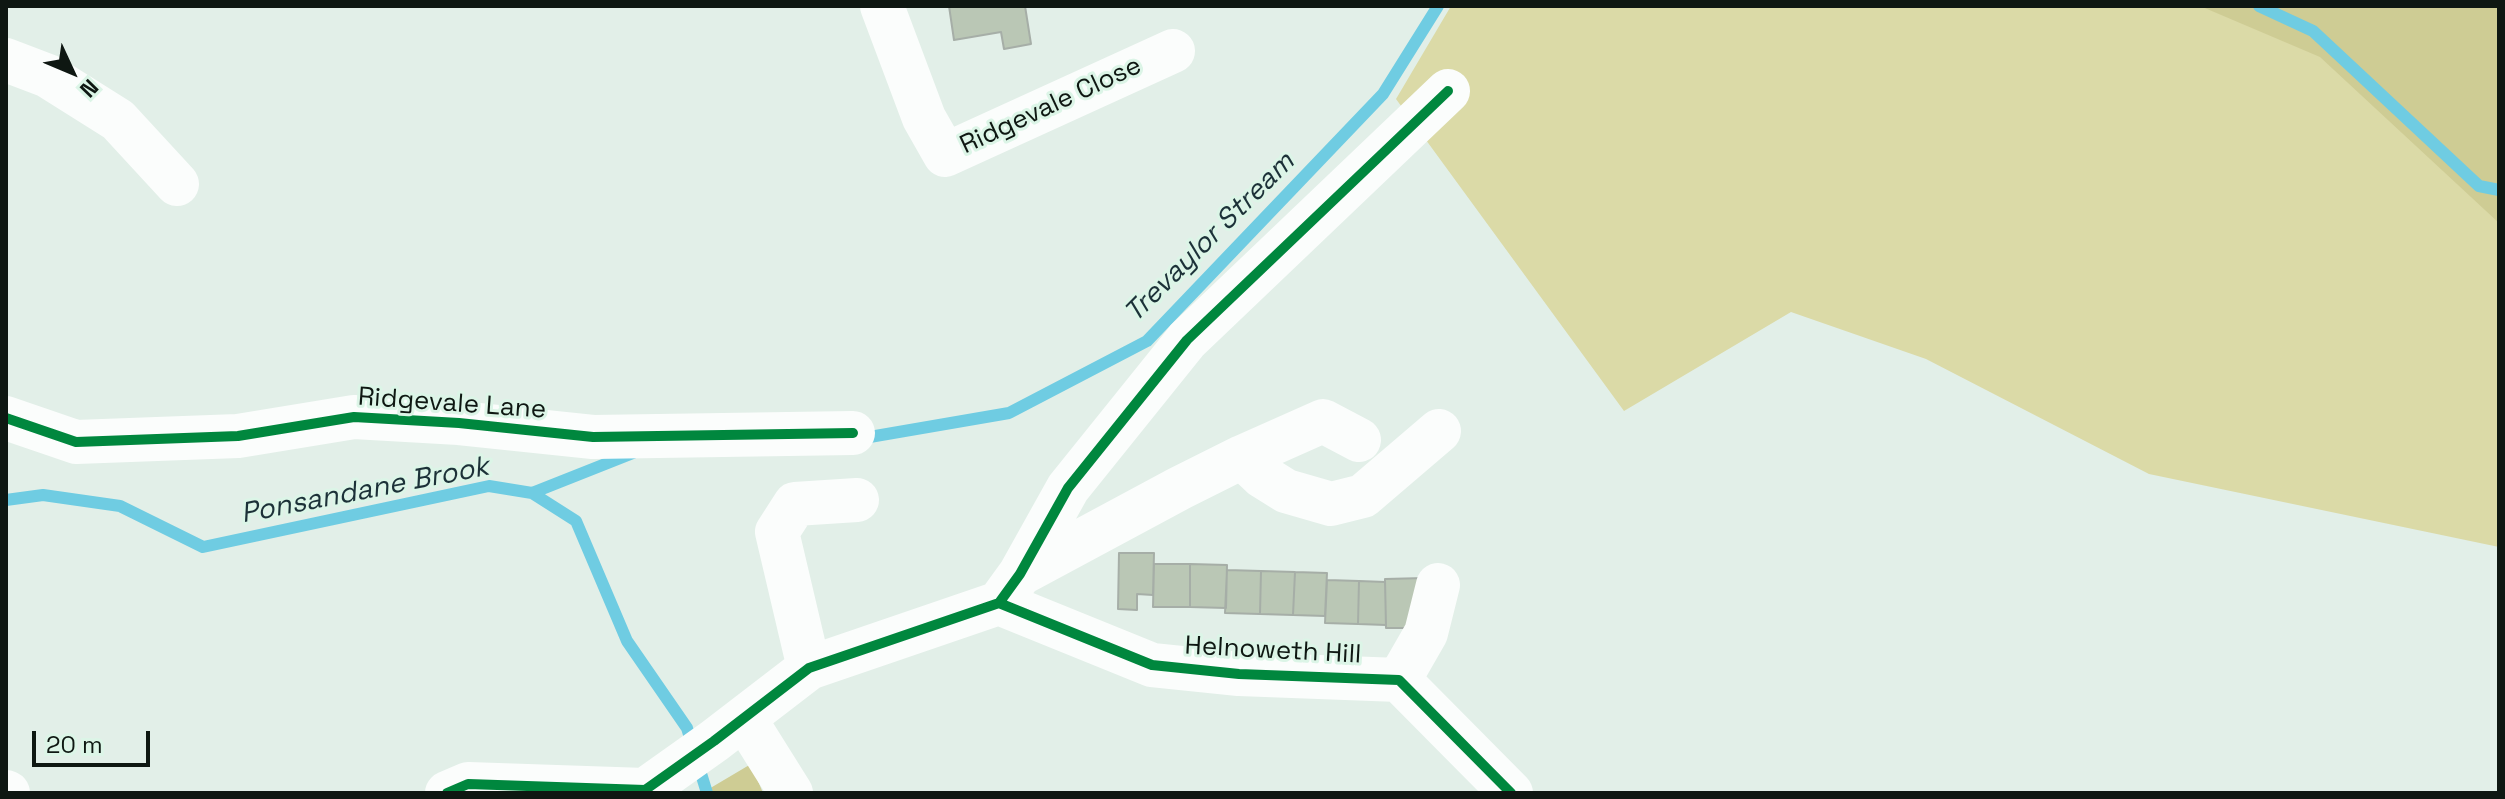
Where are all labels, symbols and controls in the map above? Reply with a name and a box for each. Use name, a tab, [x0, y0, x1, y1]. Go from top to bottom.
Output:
north arrow	[32, 32, 112, 112]
street label: Ridgevale Close	[955, 50, 1147, 162]
text: N	[74, 74, 104, 104]
water label: Trevaylor Stream	[1118, 146, 1302, 330]
street label: Ridgevale Lane	[357, 382, 547, 426]
water label: Ponsandane Brook	[238, 450, 492, 532]
street label: Helnoweth Hill	[1184, 631, 1362, 671]
scale bar	[36, 715, 154, 765]
text: 20 m	[46, 729, 103, 760]

